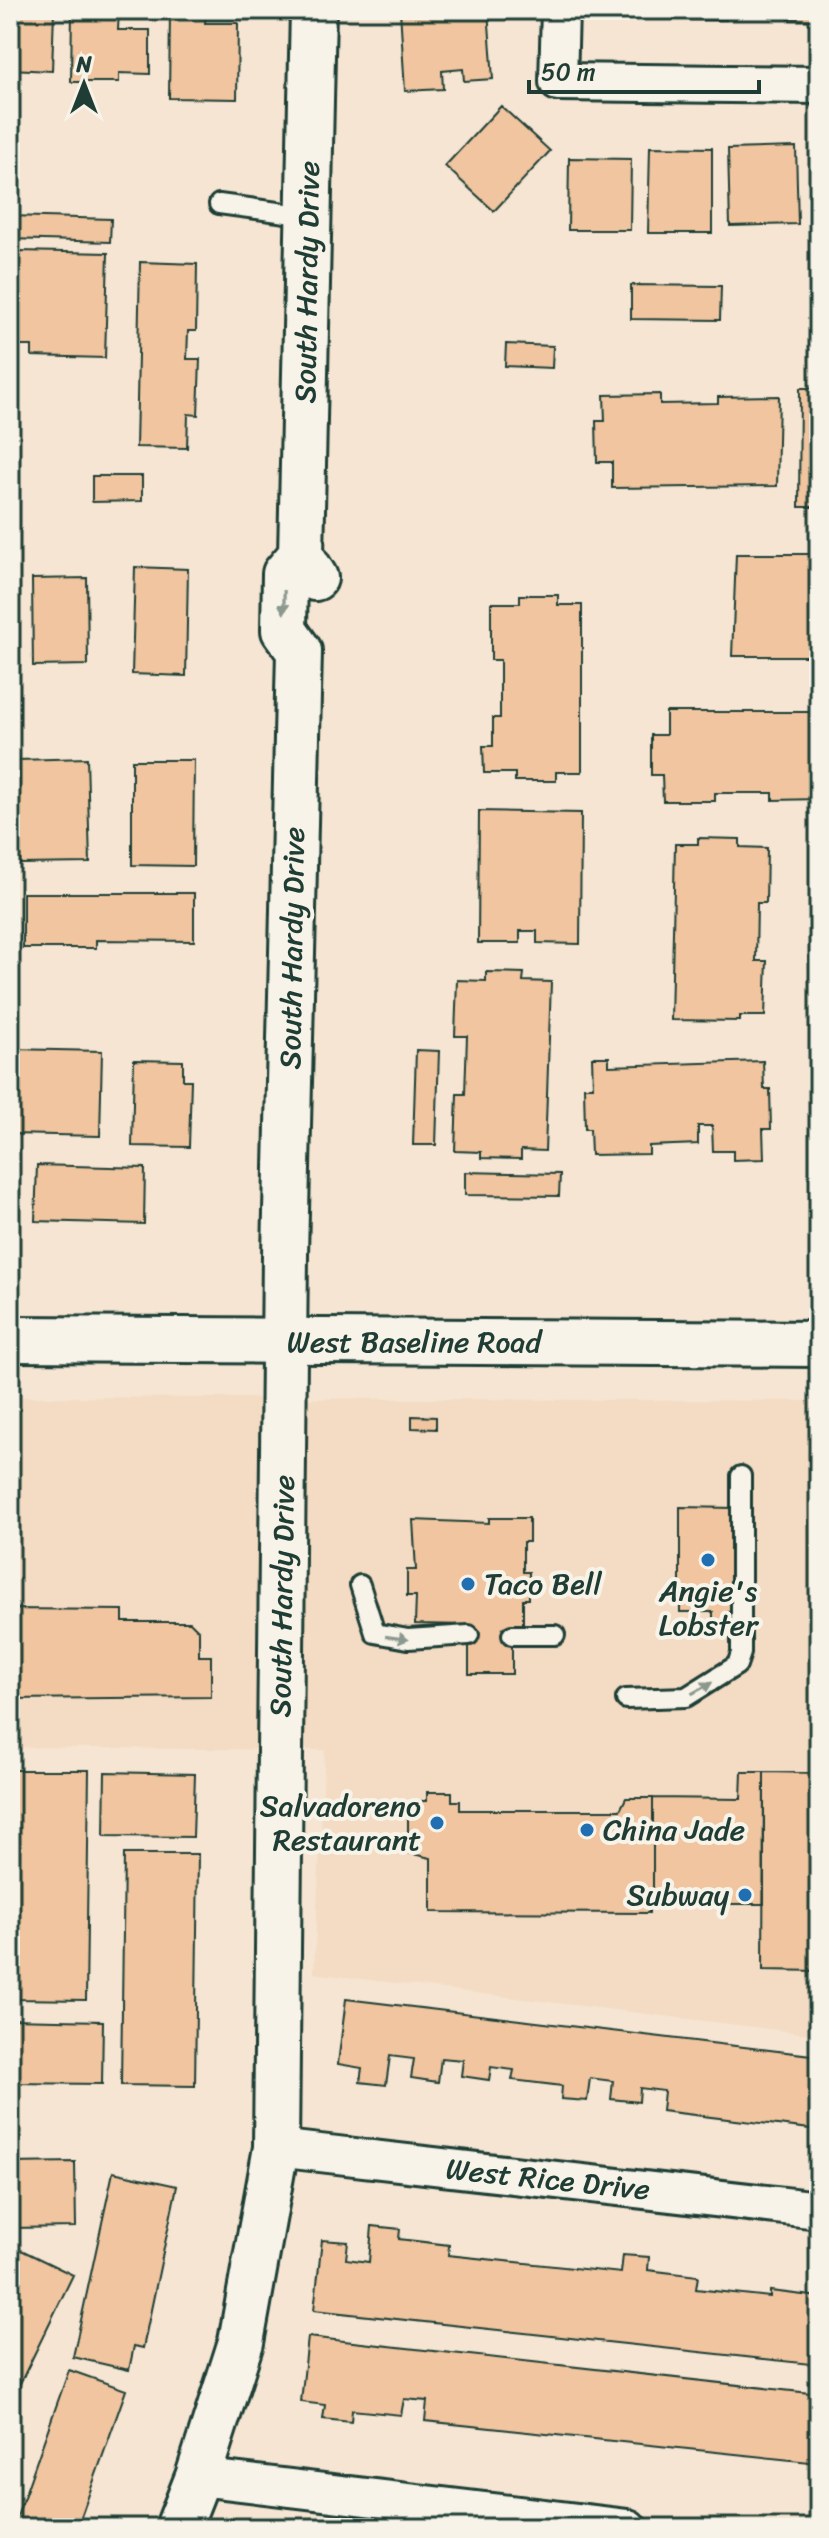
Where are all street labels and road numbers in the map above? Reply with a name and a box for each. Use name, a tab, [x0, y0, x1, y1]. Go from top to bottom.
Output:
street label: South Hardy Drive	[278, 160, 336, 404]
street label: South Hardy Drive	[263, 826, 321, 1070]
street label: West Baseline Road	[287, 1315, 543, 1369]
street label: South Hardy Drive	[253, 1474, 311, 1718]
street label: West Rice Drive	[443, 2141, 653, 2217]

